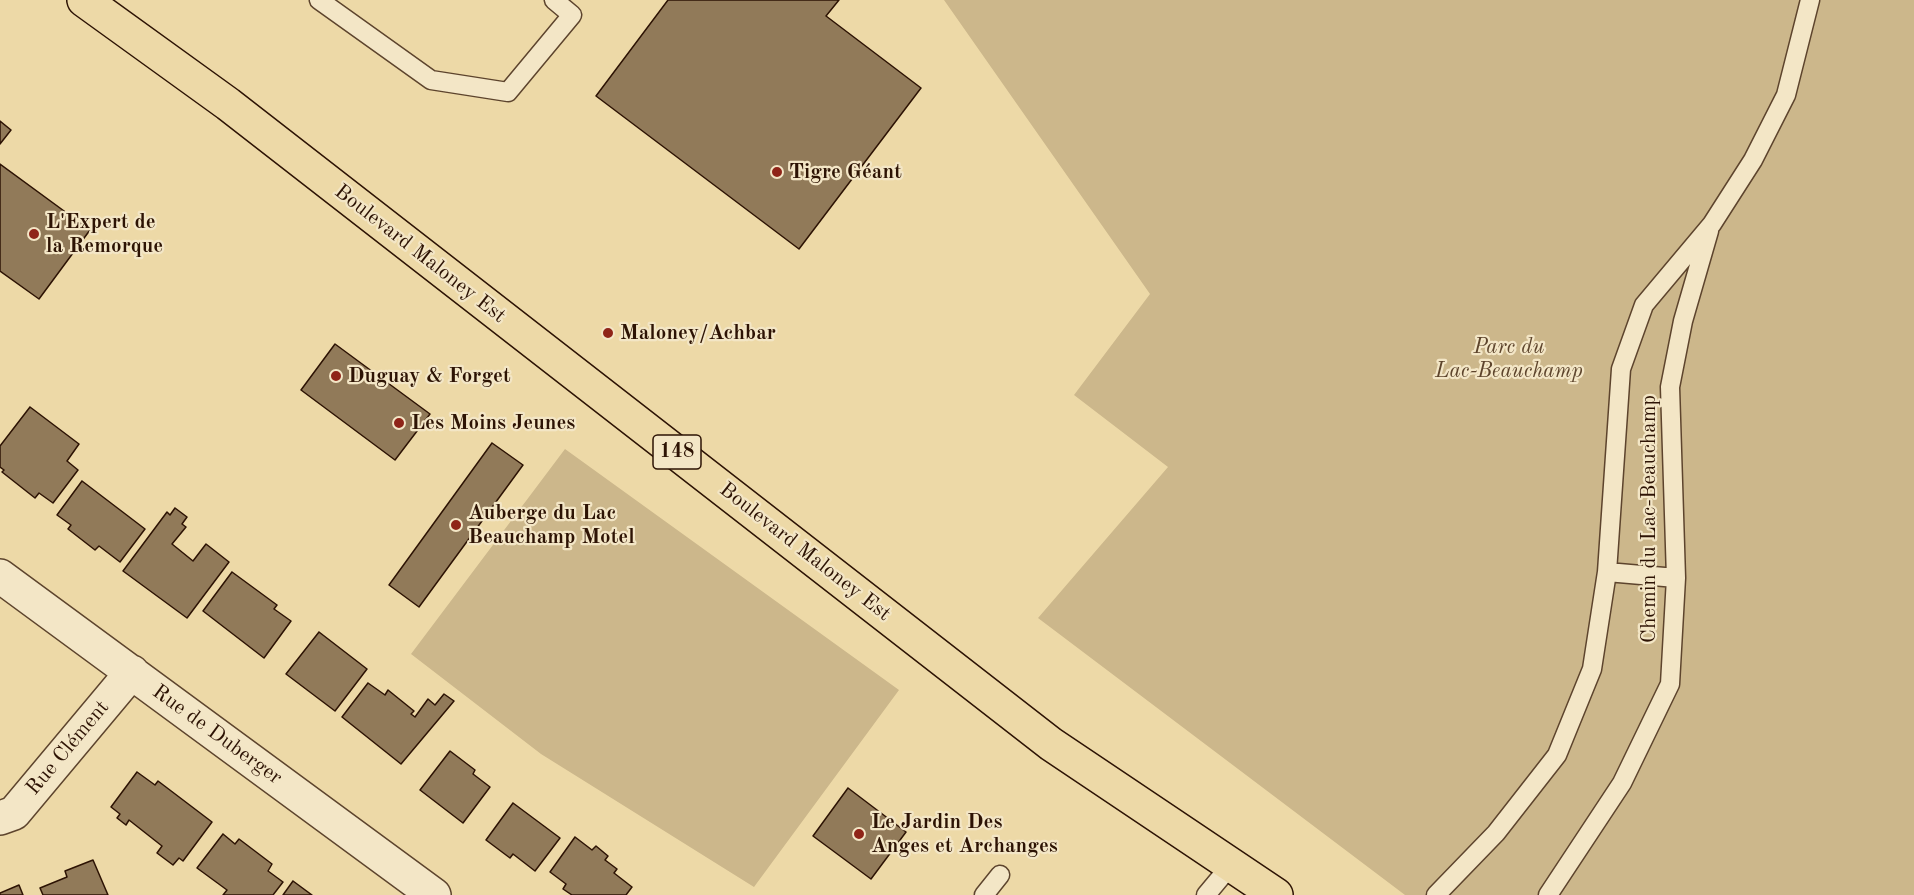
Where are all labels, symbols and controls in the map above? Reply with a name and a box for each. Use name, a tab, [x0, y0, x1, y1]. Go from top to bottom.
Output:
place label: Tigre Géant	[789, 159, 902, 185]
marker: Tigre Géant	[770, 165, 784, 179]
street label: Boulevard Maloney Est	[329, 179, 511, 329]
place label: L'Expert de la Remorque	[46, 209, 163, 259]
marker: L'Expert de la Remorque	[27, 227, 41, 241]
place label: Maloney/Achbar	[620, 320, 776, 346]
marker: Maloney/Achbar	[601, 326, 615, 340]
park label: Parc du Lac-Beauchamp	[1435, 334, 1583, 384]
place label: Duguay & Forget	[348, 363, 511, 389]
marker: Duguay & Forget	[329, 369, 343, 383]
street label: Chemin du Lac-Beauchamp	[1636, 395, 1662, 643]
place label: Les Moins Jeunes	[411, 410, 575, 436]
marker: Les Moins Jeunes	[392, 416, 406, 430]
road number: 148	[653, 435, 701, 469]
street label: Boulevard Maloney Est	[714, 477, 896, 627]
place label: Auberge du Lac Beauchamp Motel	[468, 500, 635, 550]
marker: Auberge du Lac Beauchamp Motel	[449, 518, 463, 532]
street label: Rue de Duberger	[147, 679, 287, 791]
street label: Rue Clément	[21, 695, 115, 801]
place label: Le Jardin Des Anges et Archanges	[871, 809, 1058, 859]
marker: Le Jardin Des Anges et Archanges	[852, 827, 866, 841]

